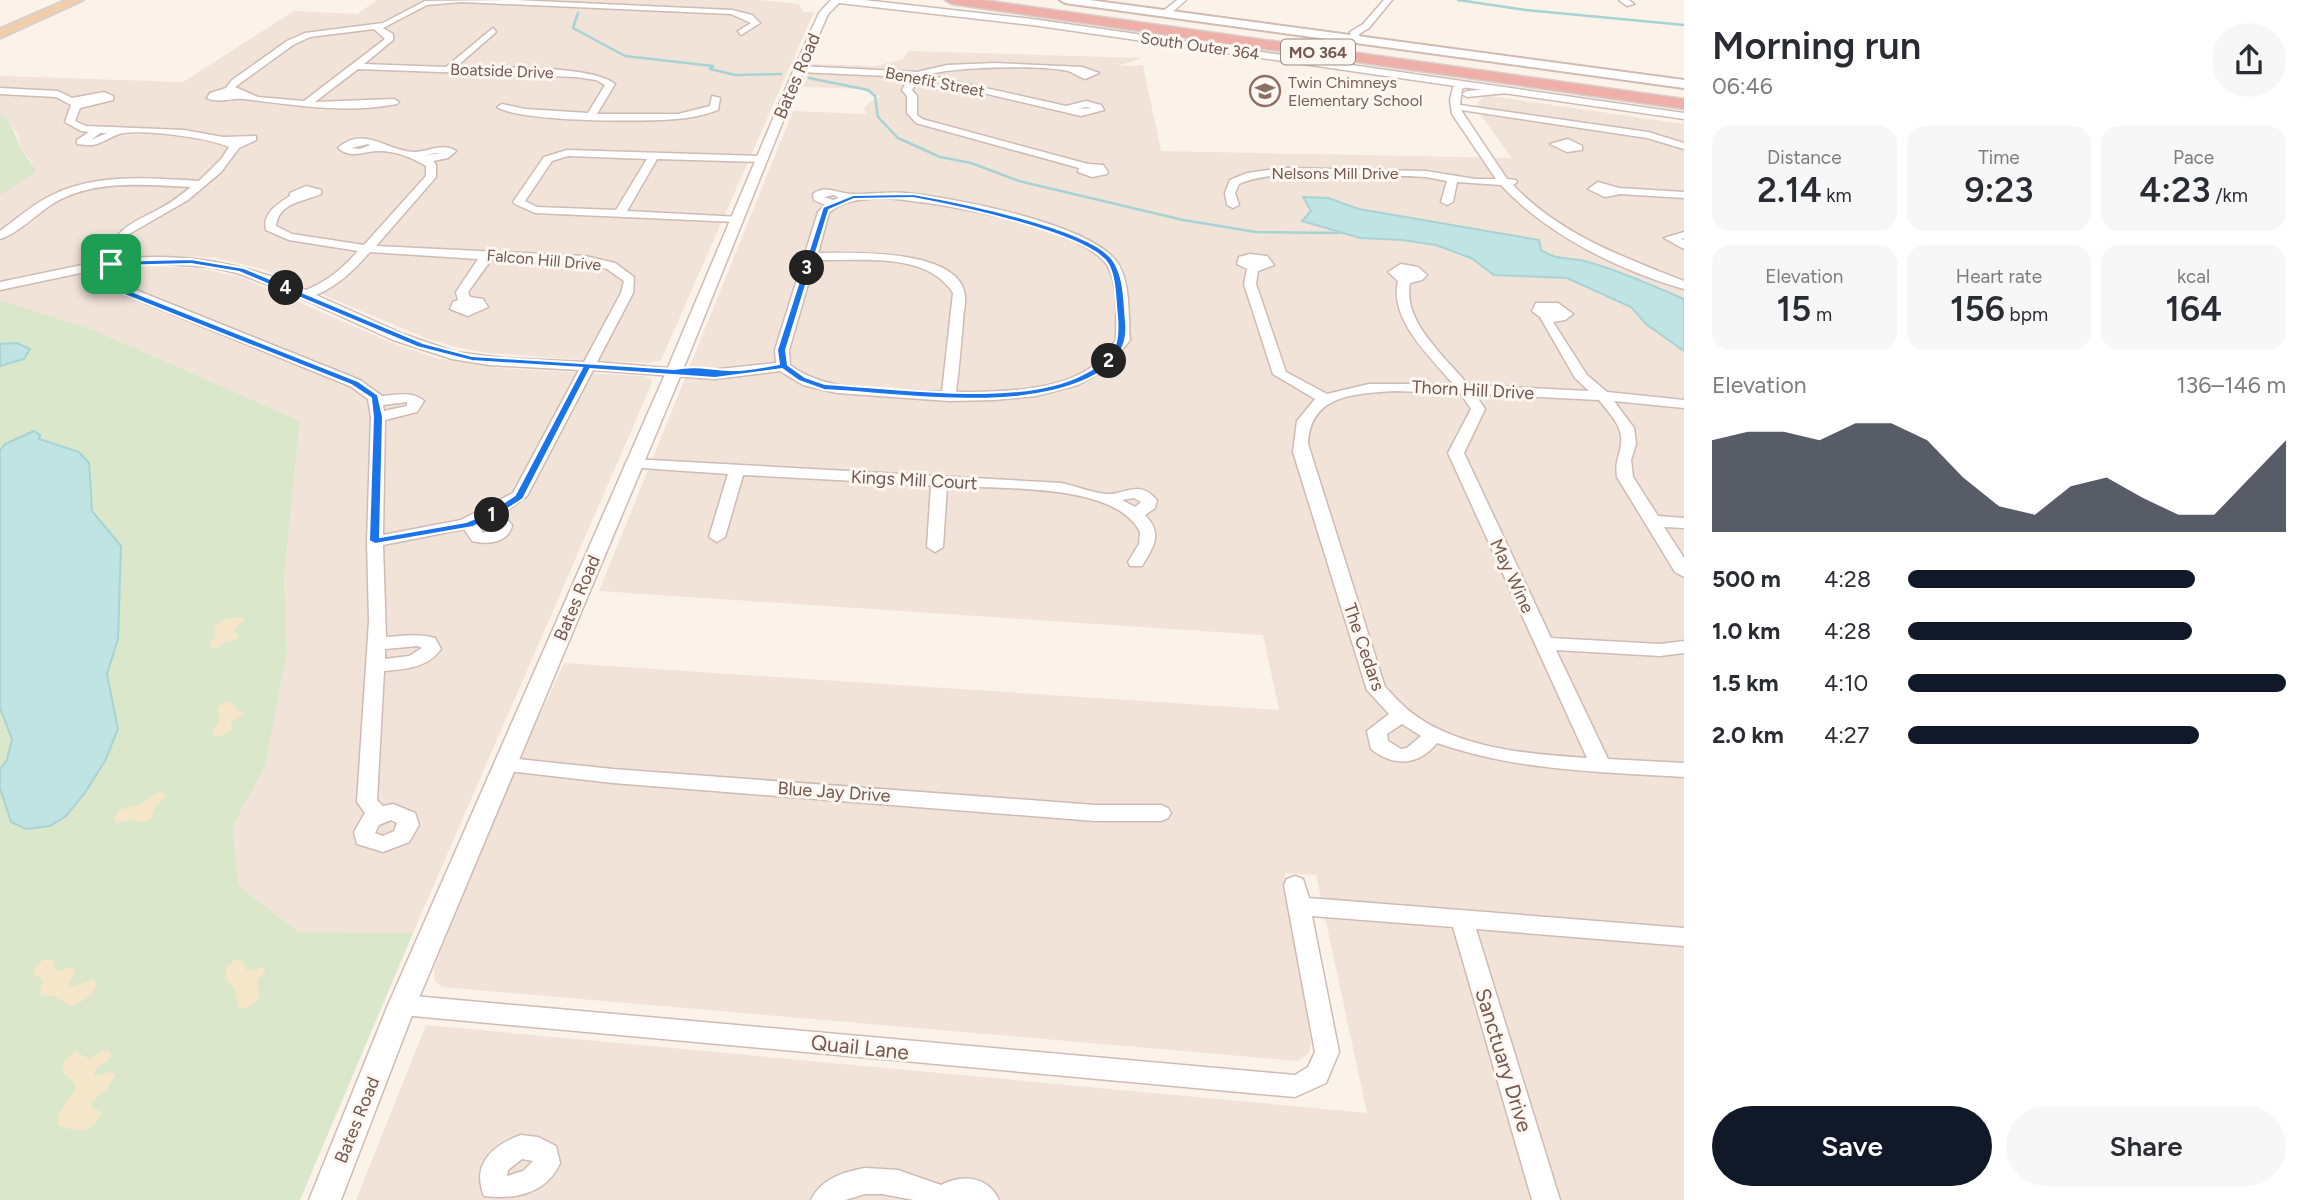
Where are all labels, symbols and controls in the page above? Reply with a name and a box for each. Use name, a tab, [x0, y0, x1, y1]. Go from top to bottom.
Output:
text: Morning run	[1712, 23, 1921, 69]
button: share	[2212, 23, 2286, 97]
street label: South Outer 364	[1139, 28, 1261, 64]
street label: Bates Road	[769, 30, 825, 122]
road number: MO 364	[1281, 40, 1355, 64]
street label: Boatside Drive	[450, 60, 554, 82]
street label: Benefit Street	[884, 63, 986, 101]
text: 06:46	[1712, 72, 1773, 100]
place label: Twin Chimneys Elementary School	[1288, 73, 1422, 110]
school or university icon: Twin Chimneys Elementary School	[1248, 74, 1282, 108]
text: Distance	[1767, 146, 1842, 169]
text: Time	[1978, 146, 2020, 169]
text: Pace	[2173, 146, 2214, 169]
street label: Nelsons Mill Drive	[1272, 164, 1399, 183]
text: 2.14	[1757, 169, 1822, 211]
text: 9:23	[1964, 169, 2034, 211]
text: 4:23	[2139, 169, 2210, 211]
text: km	[1822, 184, 1852, 207]
text: /km	[2210, 184, 2248, 207]
pin	[81, 234, 141, 294]
icon: arrive	[92, 245, 130, 283]
street label: Falcon Hill Drive	[486, 246, 602, 274]
pin: 3	[790, 250, 824, 286]
text: 3	[801, 256, 812, 279]
text: Elevation	[1765, 265, 1843, 288]
text: Heart rate	[1956, 265, 2042, 288]
text: kcal	[2177, 265, 2210, 288]
pin: 4	[268, 270, 304, 306]
text: 4	[279, 276, 292, 299]
text: 15	[1776, 288, 1811, 330]
text: 156	[1950, 288, 2005, 330]
text: 164	[2165, 288, 2222, 330]
text: m	[1811, 303, 1832, 326]
text: bpm	[2005, 303, 2048, 326]
pin: 2	[1092, 344, 1126, 378]
text: 2	[1103, 349, 1114, 372]
text: Elevation	[1712, 371, 1807, 399]
text: 136–146 m	[2176, 371, 2286, 399]
street label: Thorn Hill Drive	[1411, 376, 1535, 404]
street label: Kings Mill Court	[850, 466, 978, 494]
pin: 1	[475, 498, 510, 532]
text: 1	[487, 503, 496, 526]
street label: May Wine	[1485, 535, 1539, 617]
street label: Bates Road	[549, 552, 605, 644]
text: 500 m	[1712, 565, 1781, 593]
text: 4:28	[1824, 565, 1871, 593]
street label: The Cedars	[1339, 600, 1389, 694]
text: 1.0 km	[1712, 617, 1780, 645]
text: 4:28	[1824, 617, 1871, 645]
text: 1.5 km	[1712, 669, 1779, 697]
text: 4:10	[1824, 669, 1868, 697]
text: 2.0 km	[1712, 721, 1784, 749]
text: 4:27	[1824, 721, 1869, 749]
street label: Blue Jay Drive	[777, 777, 891, 807]
street label: Sanctuary Drive	[1470, 985, 1538, 1135]
street label: Quail Lane	[810, 1029, 910, 1065]
street label: Bates Road	[330, 1074, 384, 1166]
button: Save	[1712, 1106, 1992, 1186]
button: Share	[2006, 1106, 2286, 1186]

